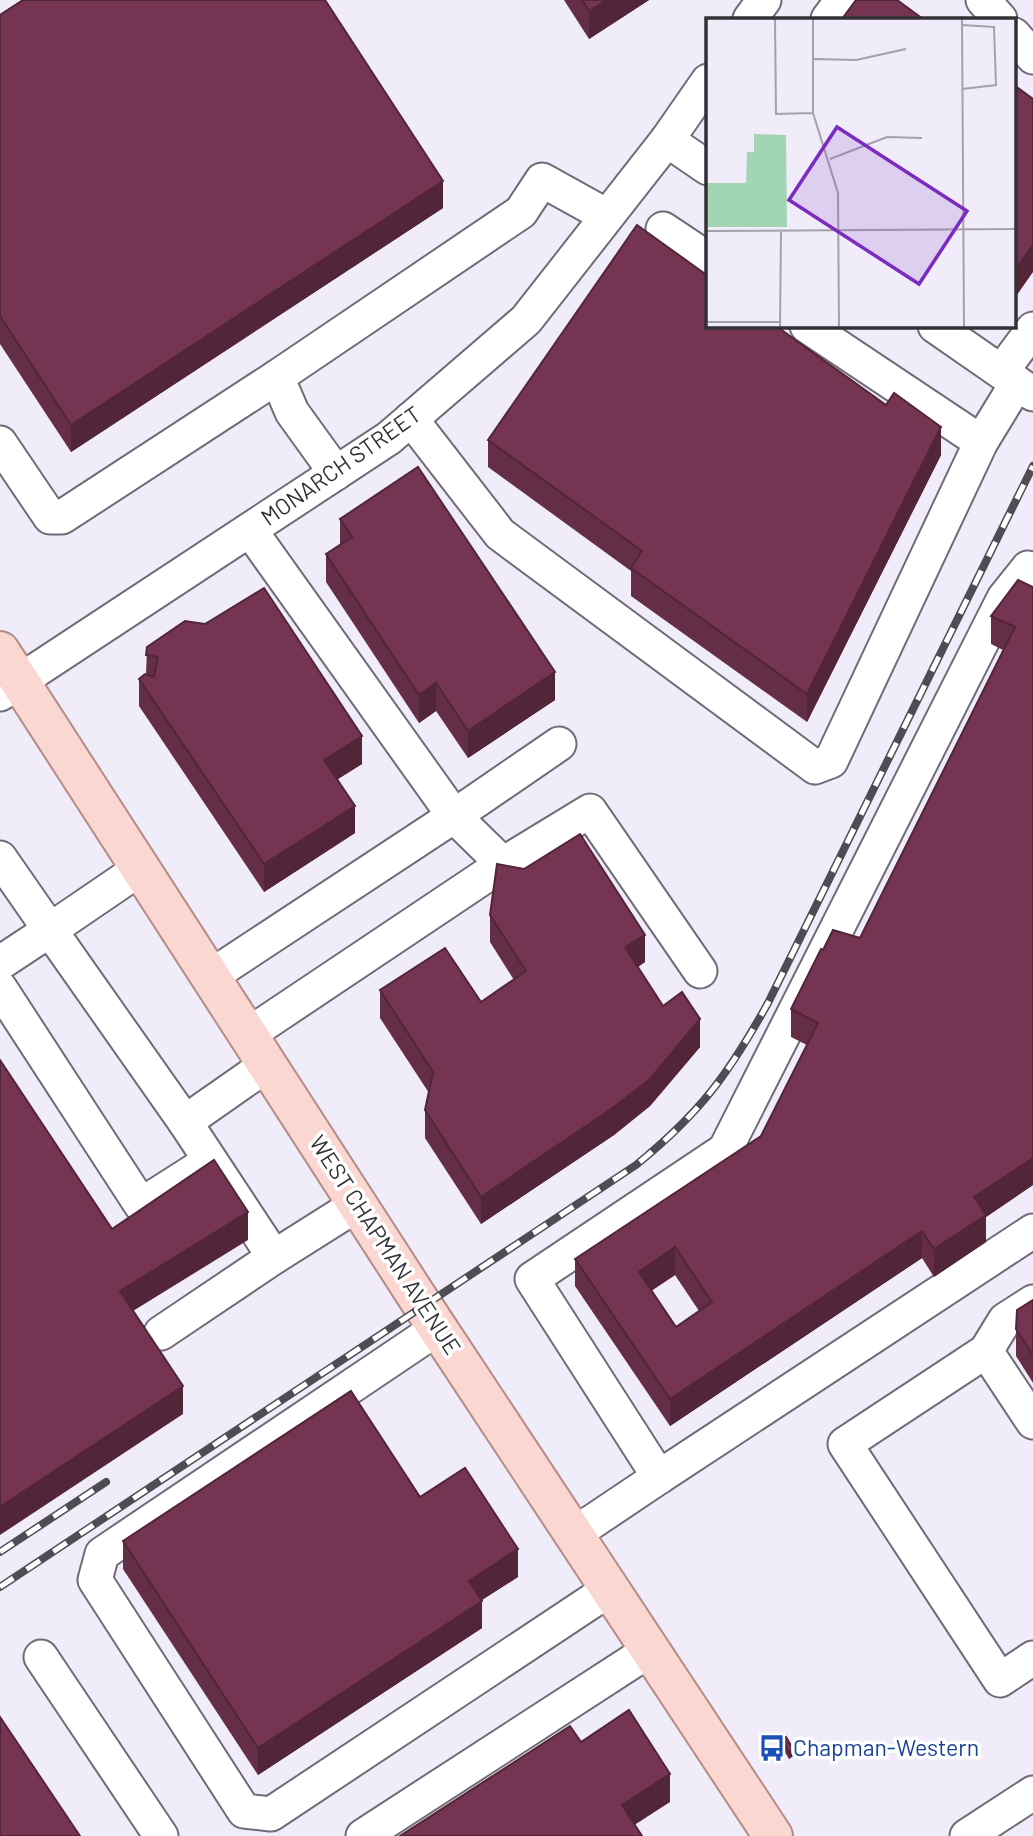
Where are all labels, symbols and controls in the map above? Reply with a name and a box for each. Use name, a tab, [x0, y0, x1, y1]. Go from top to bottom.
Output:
inset map	[706, 18, 1016, 327]
street label: MONARCH STREET	[255, 400, 426, 531]
street label: WEST CHAPMAN AVENUE	[304, 1129, 467, 1359]
bus stop icon: Chapman-Western	[757, 1733, 787, 1763]
place label: Chapman-Western	[793, 1733, 979, 1761]

